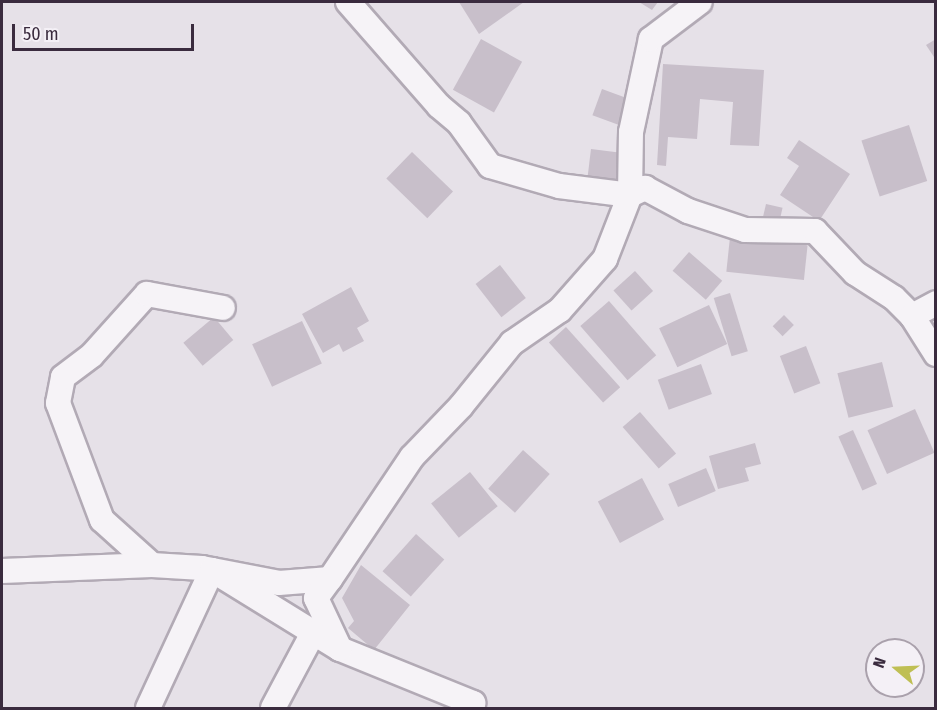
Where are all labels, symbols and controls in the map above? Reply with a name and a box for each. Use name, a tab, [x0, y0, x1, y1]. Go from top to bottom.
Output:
scale bar	[15, 12, 196, 50]
text: 50 m	[23, 23, 59, 45]
north arrow	[865, 638, 925, 698]
text: N	[869, 655, 890, 670]

